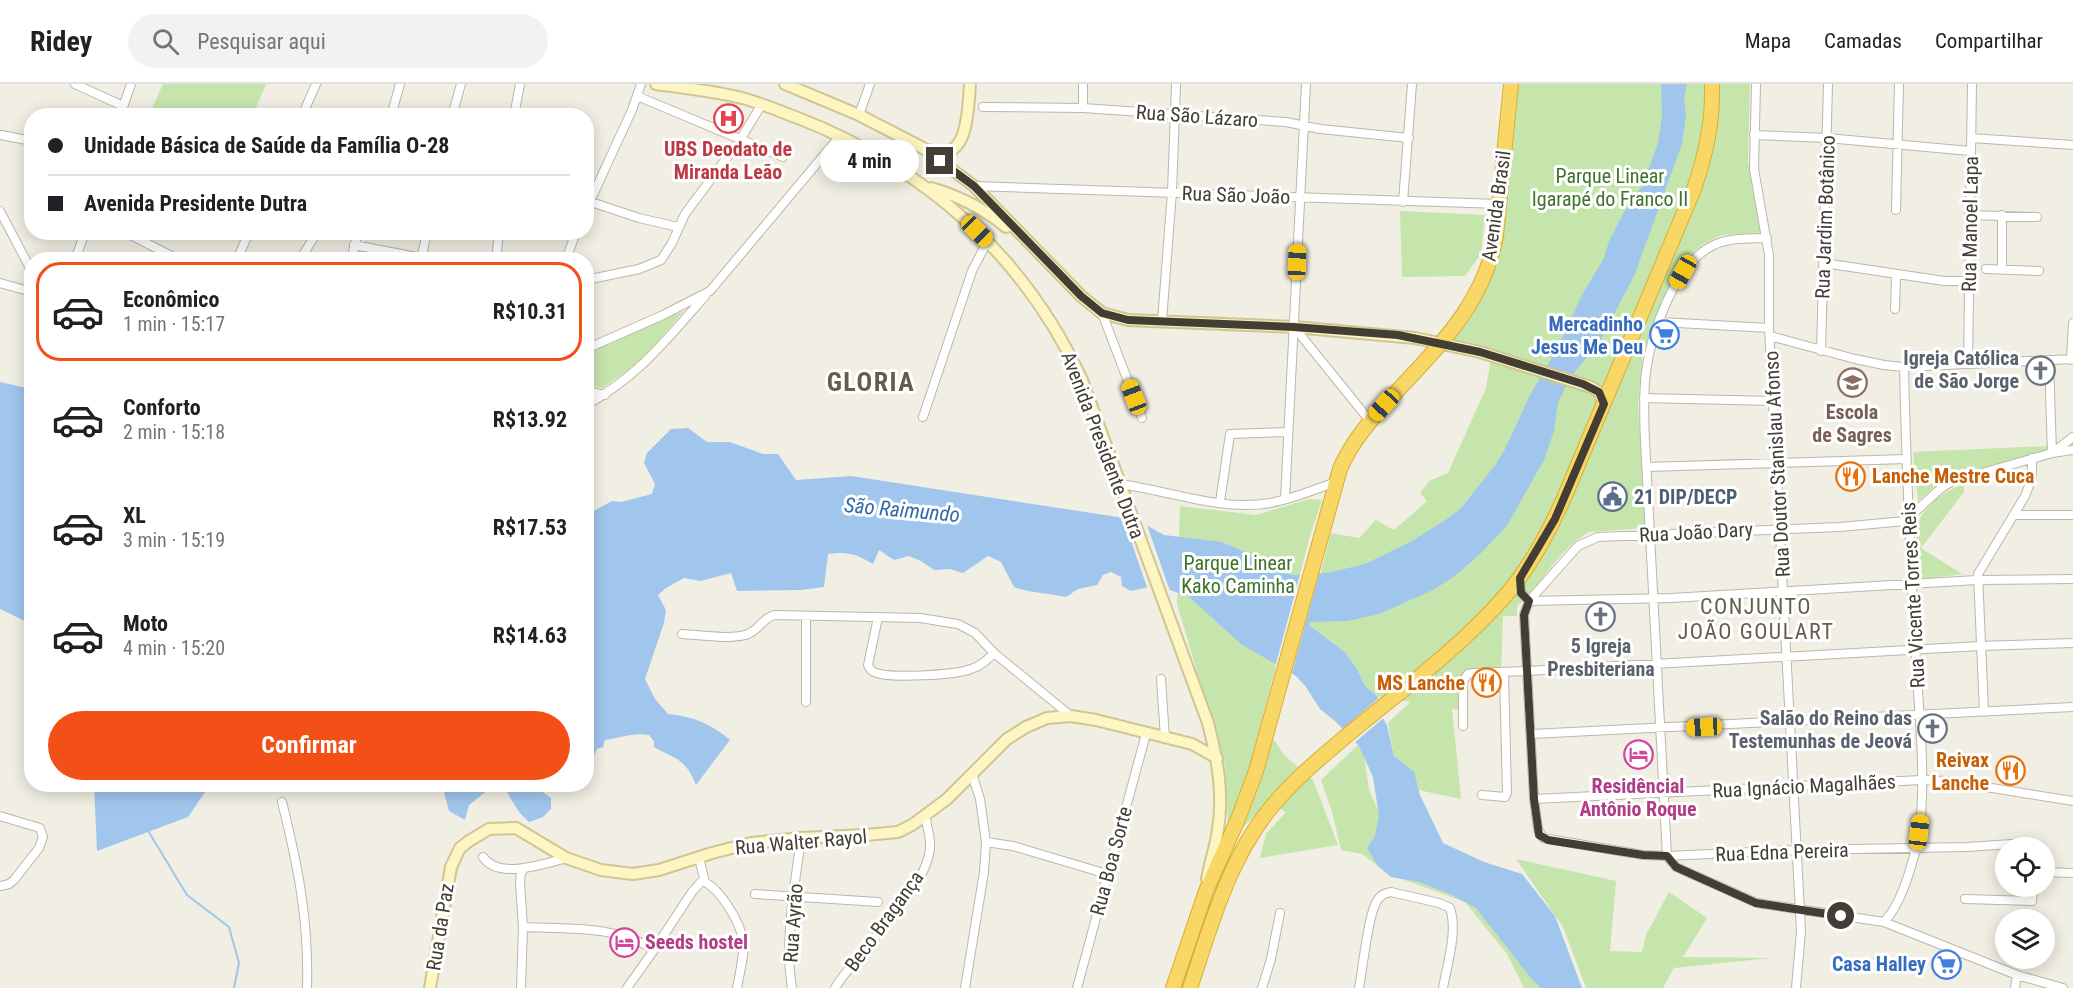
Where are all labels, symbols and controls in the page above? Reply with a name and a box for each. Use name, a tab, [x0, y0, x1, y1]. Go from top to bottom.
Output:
search box	[128, 14, 548, 68]
text: Ridey	[30, 25, 92, 58]
icon: search	[149, 25, 182, 58]
text: Pesquisar aqui	[197, 29, 326, 54]
text: Mapa	[1745, 29, 1791, 53]
text: Camadas	[1824, 29, 1902, 53]
text: Compartilhar	[1935, 29, 2043, 53]
street label: Rua São Lázaro	[1135, 100, 1259, 132]
hospital icon: UBS Deodato de Miranda Leão	[712, 102, 744, 134]
text: Unidade Básica de Saúde da Família O-28	[84, 133, 449, 158]
street label: Rua Jardim Botânico	[1810, 135, 1840, 299]
place label: UBS Deodato de Miranda Leão	[664, 137, 792, 184]
callout: 4 min	[820, 140, 919, 182]
route end	[926, 147, 953, 174]
text: 4 min	[847, 149, 892, 173]
street label: Avenida Brasil	[1476, 149, 1516, 263]
street label: Rua Manoel Lapa	[1957, 156, 1983, 292]
park label: Parque Linear Igarapé do Franco II	[1532, 164, 1688, 211]
street label: Rua São João	[1181, 181, 1291, 209]
text: Avenida Presidente Dutra	[84, 191, 307, 216]
car	[958, 212, 996, 250]
car	[1287, 244, 1307, 280]
car	[1666, 252, 1700, 292]
icon: car	[51, 285, 105, 339]
text: Econômico	[123, 287, 219, 312]
text: R$10.31	[493, 299, 567, 324]
text: 1 min · 15:17	[123, 312, 225, 336]
place label: Mercadinho Jesus Me Deu	[1531, 312, 1643, 359]
supermarket icon: Mercadinho Jesus Me Deu	[1648, 319, 1680, 351]
place label: Igreja Católica de São Jorge	[1903, 346, 2019, 393]
street label: Avenida Presidente Dutra	[1056, 348, 1150, 542]
street label: Rua Doutor Stanislau Afonso	[1759, 350, 1795, 578]
church icon: Igreja Católica de São Jorge	[2024, 354, 2056, 386]
school or university icon: Escola de Sagres	[1836, 366, 1868, 398]
district label: GLORIA	[827, 367, 915, 397]
car	[1119, 377, 1149, 417]
car	[1365, 386, 1403, 424]
icon: car	[51, 393, 105, 447]
text: Conforto	[123, 395, 201, 420]
place label: Escola de Sagres	[1812, 400, 1892, 447]
text: R$13.92	[493, 407, 567, 432]
text: 2 min · 15:18	[123, 420, 225, 444]
restaurant icon: Lanche Mestre Cuca	[1835, 460, 1867, 492]
place label: Lanche Mestre Cuca	[1872, 464, 2034, 488]
public building icon: 21 DIP/DECP	[1597, 481, 1629, 513]
place label: 21 DIP/DECP	[1634, 485, 1737, 509]
water label: São Raimundo	[843, 493, 961, 527]
icon: car	[51, 501, 105, 555]
street label: Rua Vicente Torres Reis	[1896, 501, 1930, 689]
text: XL	[123, 503, 146, 528]
text: R$17.53	[493, 515, 567, 540]
street label: Rua João Dary	[1638, 517, 1754, 547]
text: 3 min · 15:19	[123, 528, 225, 552]
park label: Parque Linear Kako Caminha	[1181, 551, 1295, 598]
district label: CONJUNTO JOÃO GOULART	[1678, 594, 1834, 644]
church icon: 5 Igreja Presbiteriana	[1585, 600, 1617, 632]
icon: car	[51, 609, 105, 663]
text: Moto	[123, 611, 168, 636]
text: R$14.63	[493, 623, 567, 648]
place label: 5 Igreja Presbiteriana	[1547, 634, 1655, 681]
text: 4 min · 15:20	[123, 636, 225, 660]
restaurant icon: MS Lanche	[1470, 667, 1502, 699]
place label: MS Lanche	[1377, 671, 1465, 695]
place label: Salão do Reino das Testemunhas de Jeová	[1729, 706, 1912, 753]
button: Confirmar	[48, 711, 570, 780]
church icon: Salão do Reino das Testemunhas de Jeová	[1917, 713, 1949, 745]
car	[1686, 717, 1722, 737]
hotel icon: Residêncial Antônio Roque	[1622, 739, 1654, 771]
place label: Reivax Lanche	[1932, 748, 1989, 795]
restaurant icon: Reivax Lanche	[1994, 755, 2026, 787]
street label: Rua Ignácio Magalhães	[1712, 769, 1896, 803]
place label: Residêncial Antônio Roque	[1580, 774, 1696, 821]
street label: Rua Boa Sorte	[1085, 804, 1137, 918]
car	[1908, 813, 1930, 851]
street label: Rua Walter Rayol	[734, 824, 868, 860]
map controls	[1995, 837, 2055, 969]
button: locate	[1995, 837, 2055, 897]
street label: Rua Edna Pereira	[1715, 838, 1849, 866]
street label: Beco Bragança	[840, 866, 928, 976]
street label: Rua da Paz	[421, 882, 459, 972]
street label: Rua Ayrão	[778, 883, 808, 963]
route start	[1827, 902, 1854, 929]
button: layers	[1995, 909, 2055, 969]
hotel icon: Seeds hostel	[608, 926, 640, 958]
place label: Seeds hostel	[645, 930, 748, 954]
supermarket icon: Casa Halley	[1931, 948, 1963, 980]
place label: Casa Halley	[1832, 952, 1926, 976]

